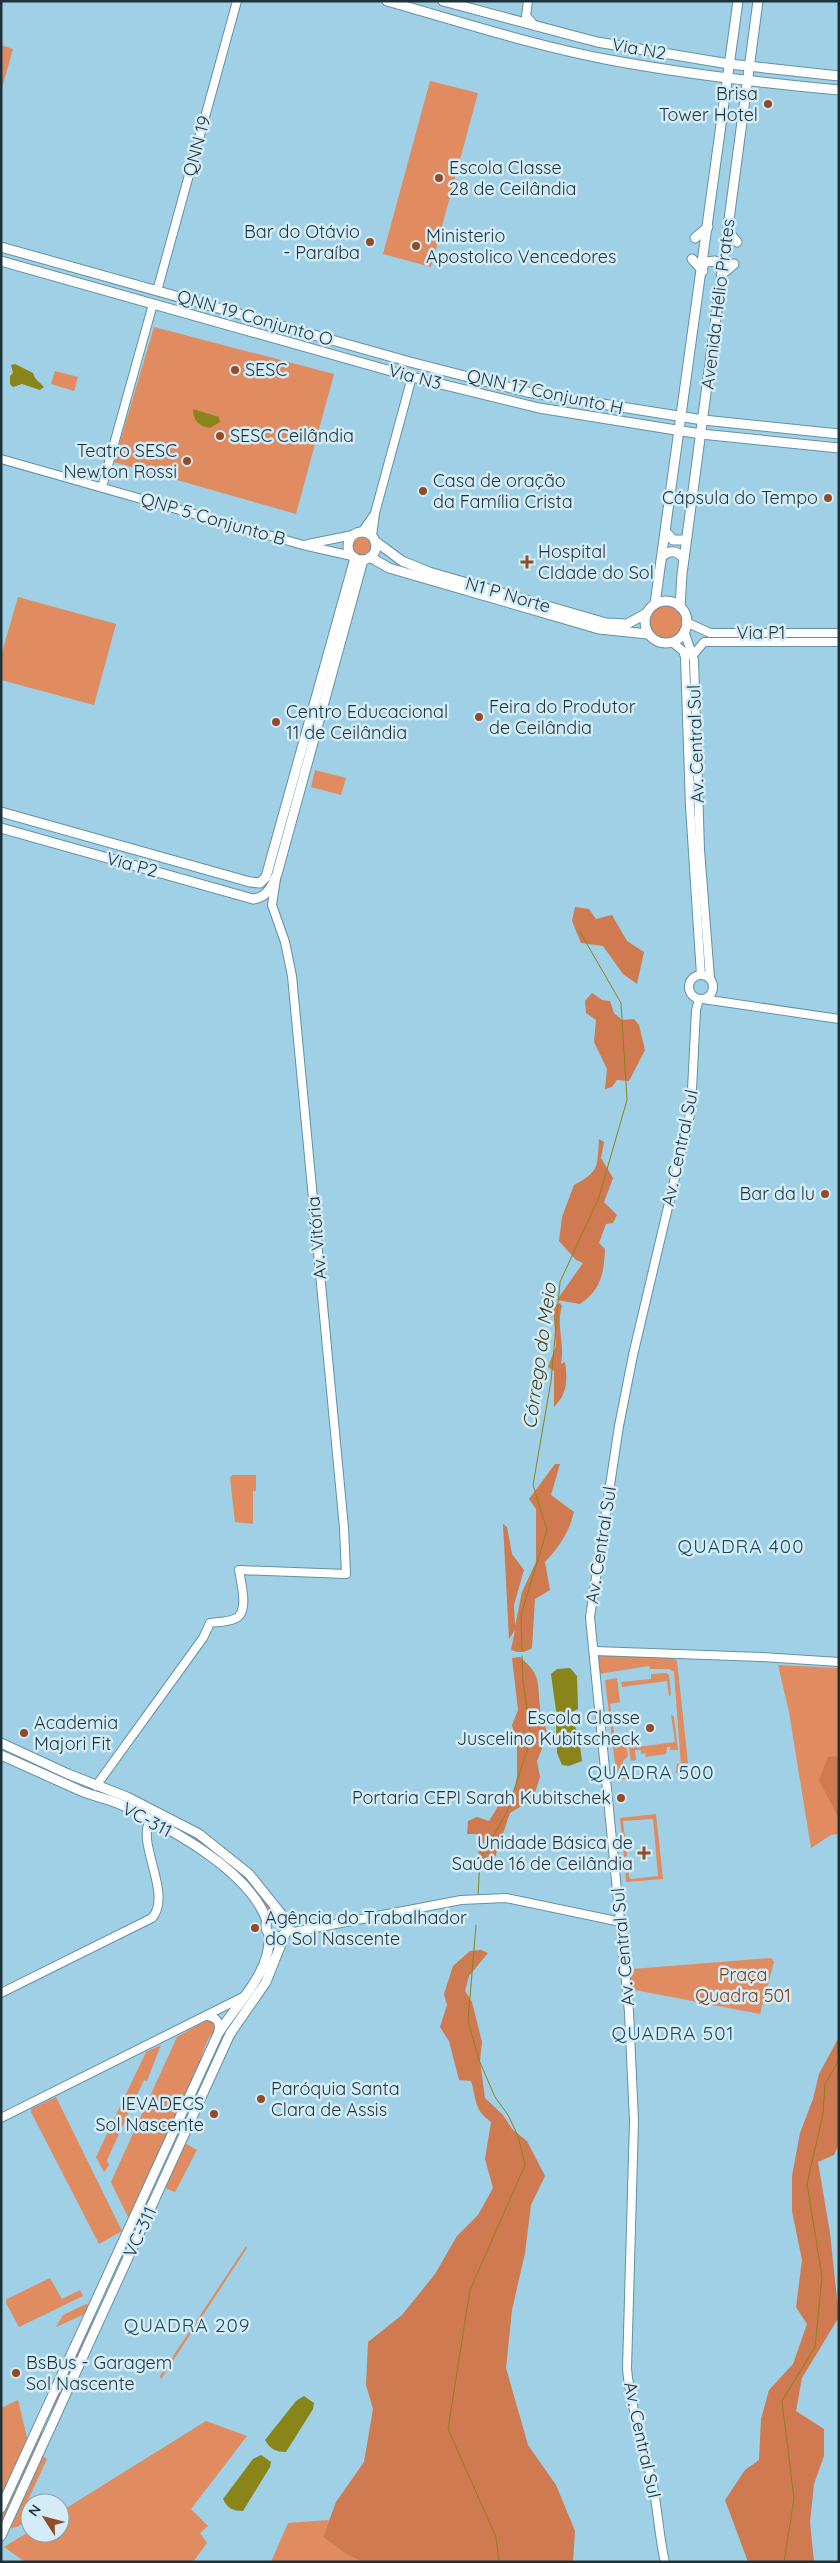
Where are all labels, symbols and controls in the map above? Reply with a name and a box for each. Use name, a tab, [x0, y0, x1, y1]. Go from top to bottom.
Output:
street label: Via N2	[610, 32, 668, 65]
place label: Brisa Tower Hotel	[659, 82, 758, 126]
marker: Brisa Tower Hotel	[762, 98, 774, 110]
street label: QNN 19	[177, 113, 216, 179]
place label: Escola Classe 28 de Ceilândia	[449, 156, 577, 200]
marker: Escola Classe 28 de Ceilândia	[433, 172, 445, 184]
street label: Avenida Hélio Prates	[696, 217, 739, 391]
place label: Bar do Otávio - Paraíba	[244, 220, 360, 264]
place label: Ministerio Apostolico Vencedores	[426, 224, 616, 268]
marker: Bar do Otávio - Paraíba	[364, 236, 376, 248]
marker: Ministerio Apostolico Vencedores	[410, 240, 422, 252]
street label: QNN 19 Conjunto O	[175, 284, 336, 351]
place label: SESC	[245, 358, 287, 381]
street label: Via N3	[386, 358, 444, 395]
marker: SESC	[229, 364, 241, 376]
street label: QNN 17 Conjunto H	[465, 364, 625, 419]
place label: SESC Ceilândia	[230, 424, 354, 447]
marker: SESC Ceilândia	[214, 430, 226, 442]
place label: Teatro SESC Newton Rossi	[64, 439, 177, 483]
marker: Teatro SESC Newton Rossi	[181, 455, 193, 467]
place label: Casa de oração da Família Crista	[433, 469, 573, 513]
marker: Casa de oração da Família Crista	[417, 485, 429, 497]
place label: Cápsula do Tempo	[662, 486, 818, 509]
street label: QNP 5 Conjunto B	[138, 487, 288, 550]
marker: Cápsula do Tempo	[822, 492, 834, 504]
place label: Hospital CIdade do Sol	[538, 540, 654, 584]
marker: Hospital CIdade do Sol	[520, 555, 534, 569]
street label: N1 P Norte	[463, 571, 553, 618]
street label: Via P1	[736, 621, 786, 644]
street label: Av. Central Sul	[682, 684, 709, 804]
place label: Feira do Produtor de Ceilândia	[489, 695, 636, 739]
place label: Centro Educacional 11 de Ceilândia	[286, 700, 448, 744]
marker: Feira do Produtor de Ceilândia	[473, 711, 485, 723]
marker: Centro Educacional 11 de Ceilândia	[270, 716, 282, 728]
street label: Via P2	[104, 847, 160, 882]
street label: Av. Central Sul	[656, 1088, 703, 1208]
place label: Bar da lu	[740, 1182, 815, 1205]
marker: Bar da lu	[819, 1188, 831, 1200]
street label: Av. Vitória	[301, 1196, 332, 1281]
water label: Córrego do Meio	[517, 1280, 561, 1430]
street label: Av. Central Sul	[580, 1485, 621, 1605]
district label: QUADRA 400	[678, 1534, 804, 1558]
place label: Escola Classe Juscelino Kubitscheck	[457, 1706, 640, 1750]
place label: Academia Majori Fit	[34, 1711, 118, 1755]
marker: Escola Classe Juscelino Kubitscheck	[644, 1722, 656, 1734]
marker: Academia Majori Fit	[18, 1727, 30, 1739]
district label: QUADRA 500	[587, 1760, 715, 1784]
place label: Portaria CEPI Sarah Kubitschek	[352, 1786, 611, 1809]
marker: Portaria CEPI Sarah Kubitschek	[615, 1792, 627, 1804]
street label: VC-311	[118, 1797, 176, 1842]
place label: Unidade Básica de Saúde 16 de Ceilândia	[452, 1831, 633, 1875]
marker: Unidade Básica de Saúde 16 de Ceilândia	[637, 1846, 651, 1860]
street label: Av. Central Sul	[606, 1887, 639, 2007]
place label: Agência do Trabalhador do Sol Nascente	[265, 1906, 467, 1950]
marker: Agência do Trabalhador do Sol Nascente	[249, 1922, 261, 1934]
park label: Praça Quadra 501	[695, 1963, 791, 2007]
district label: QUADRA 501	[612, 2021, 734, 2045]
place label: Paróquia Santa Clara de Assis	[271, 2077, 400, 2121]
place label: IEVADECS Sol Nascente	[95, 2092, 204, 2136]
marker: Paróquia Santa Clara de Assis	[255, 2093, 267, 2105]
marker: IEVADECS Sol Nascente	[208, 2108, 220, 2120]
street label: VC-311	[118, 2203, 161, 2261]
district label: QUADRA 209	[124, 2313, 250, 2337]
place label: BsBus - Garagem Sol Nascente	[26, 2351, 172, 2395]
marker: BsBus - Garagem Sol Nascente	[10, 2367, 22, 2379]
street label: Av. Central Sul	[619, 2380, 666, 2500]
north arrow	[20, 2493, 70, 2543]
text: N	[24, 2501, 45, 2520]

